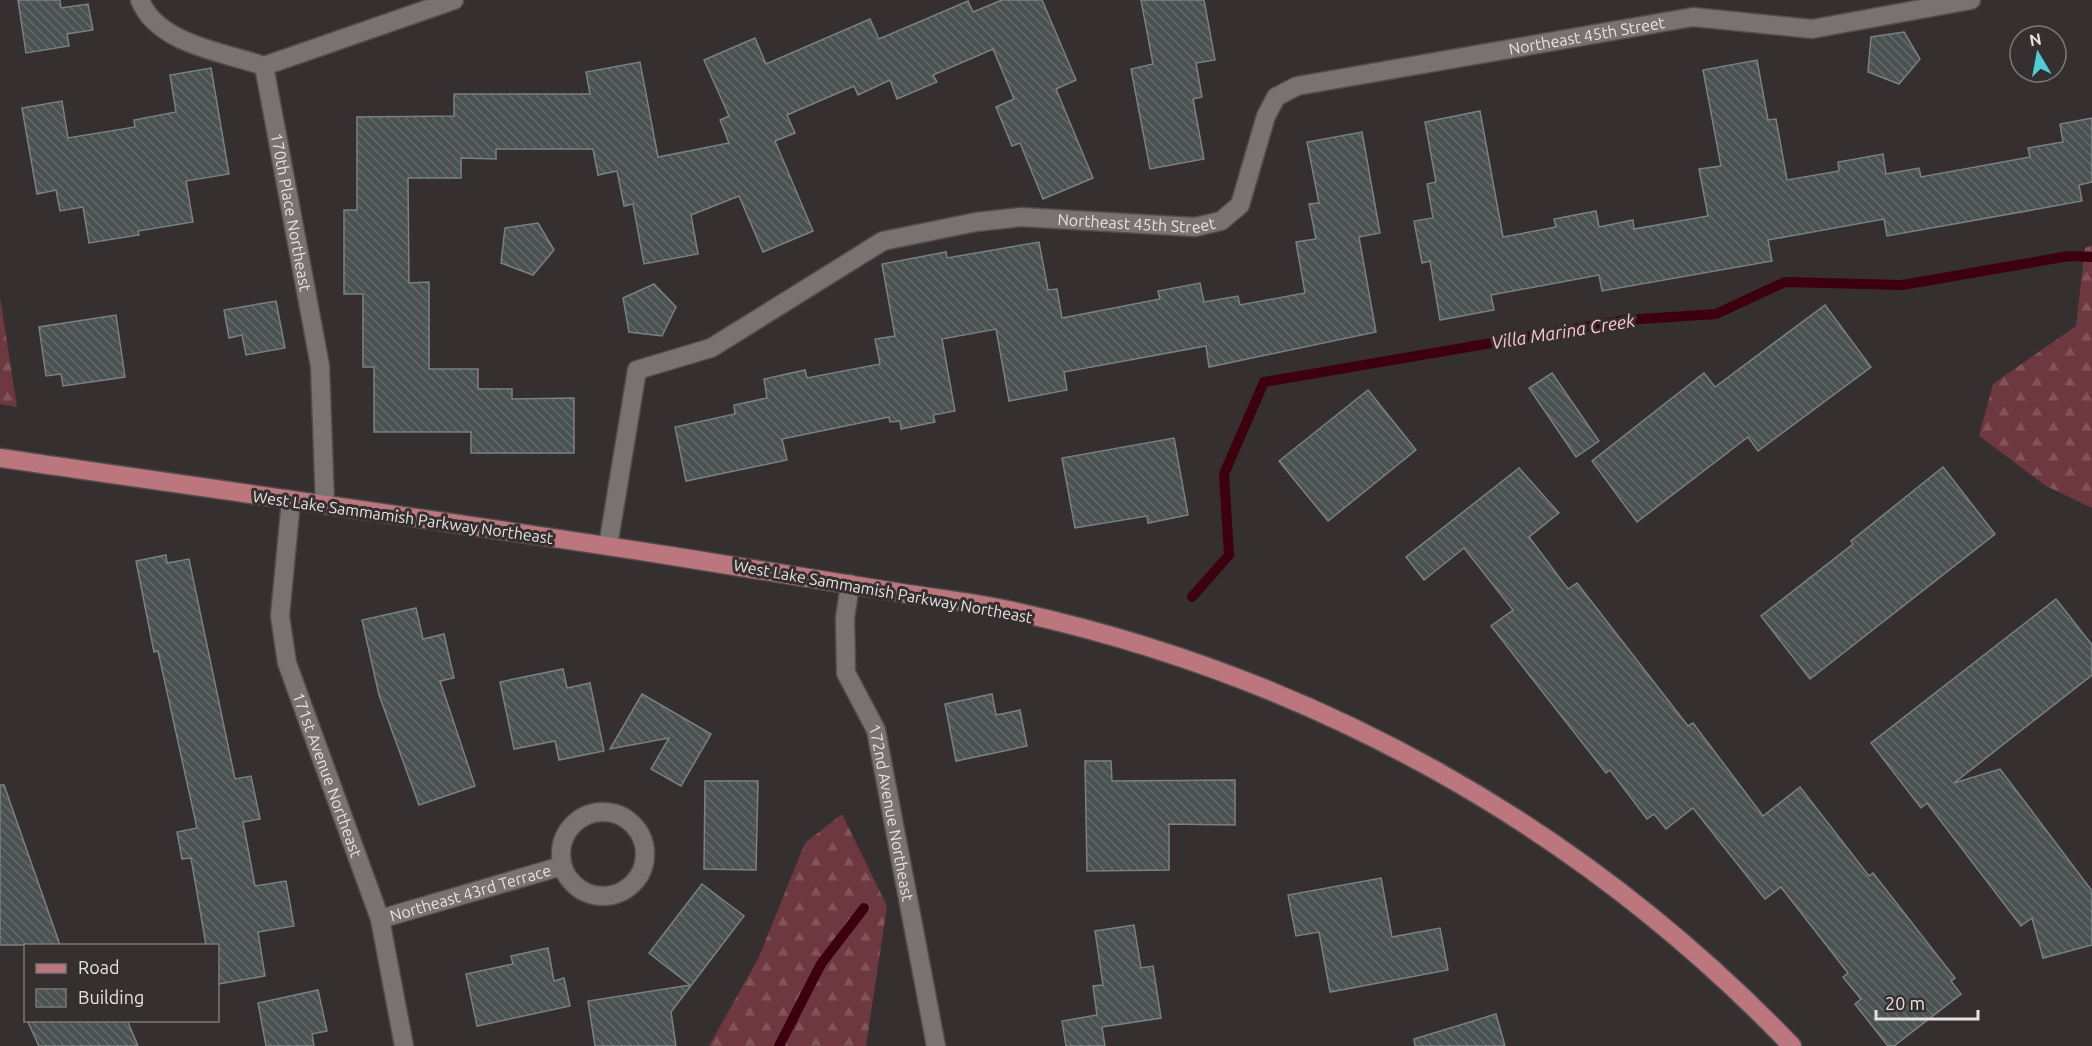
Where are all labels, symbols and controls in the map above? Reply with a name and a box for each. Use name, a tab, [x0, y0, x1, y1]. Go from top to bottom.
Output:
street label: Northeast 45th Street	[1507, 13, 1667, 58]
north arrow	[2008, 24, 2068, 84]
text: N	[2028, 29, 2043, 49]
street label: 170th Place Northeast	[268, 131, 315, 294]
street label: Northeast 45th Street	[1057, 210, 1218, 237]
water label: Villa Marina Creek	[1490, 310, 1637, 352]
street label: West Lake Sammamish Parkway Northeast	[252, 487, 555, 547]
street label: West Lake Sammamish Parkway Northeast	[732, 556, 1035, 626]
street label: 171st Avenue Northeast	[289, 690, 366, 860]
street label: 172nd Avenue Northeast	[865, 721, 917, 903]
street label: Northeast 43rd Terrace	[388, 861, 553, 925]
legend	[24, 944, 219, 1022]
text: Road	[78, 957, 120, 977]
scale bar	[1876, 983, 1978, 1021]
text: Building	[78, 987, 144, 1007]
text: 20 m	[1885, 993, 1925, 1013]

